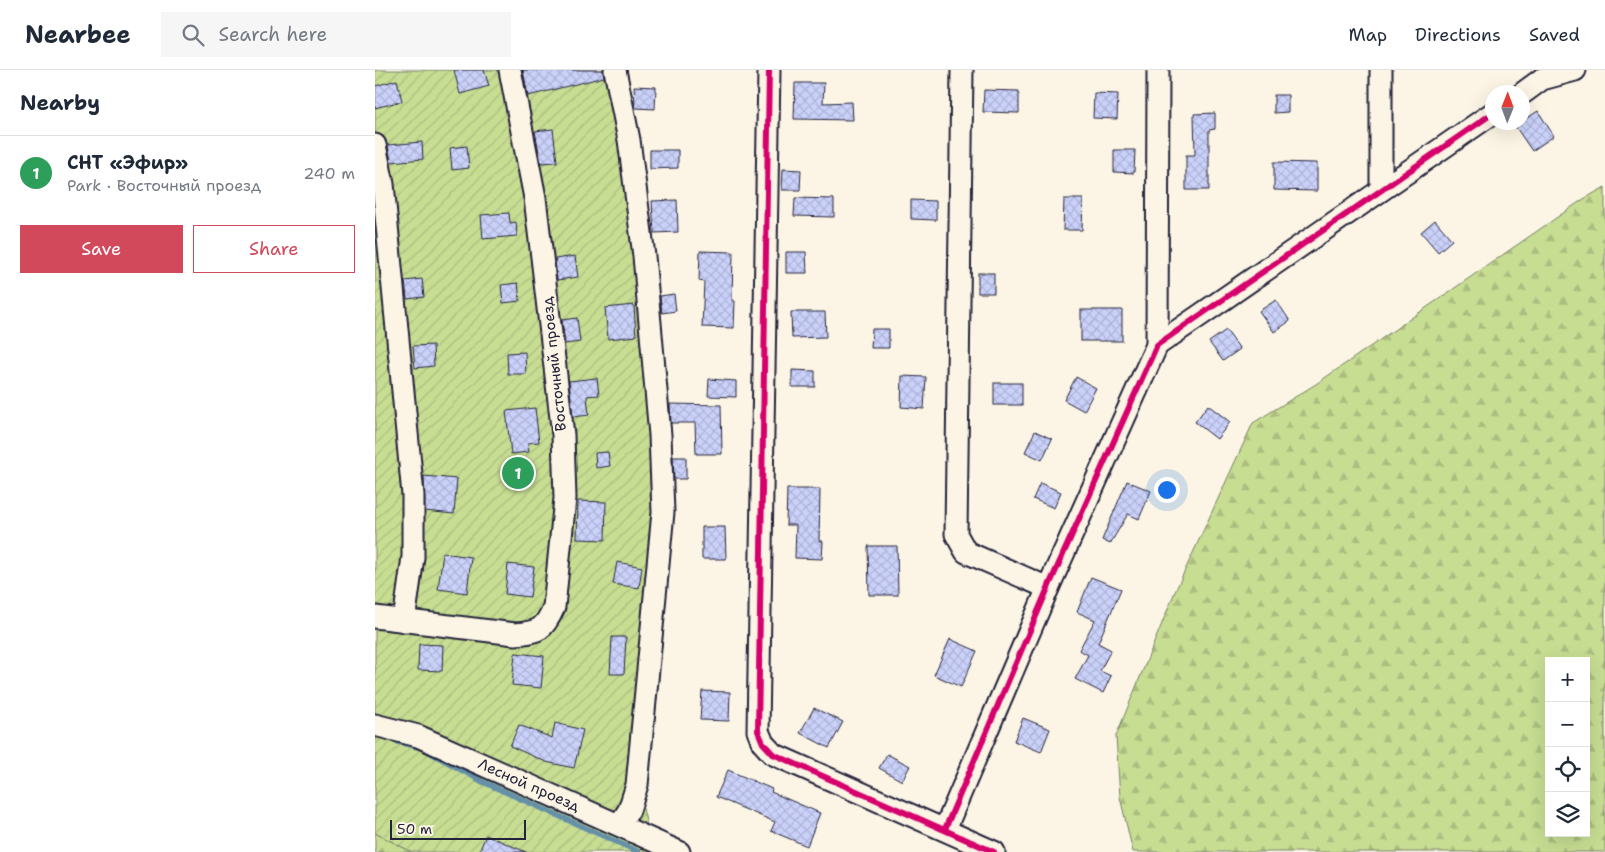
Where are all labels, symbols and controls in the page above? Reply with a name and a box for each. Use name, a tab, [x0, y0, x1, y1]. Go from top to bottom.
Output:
search box	[161, 12, 511, 57]
text: Nearbee	[25, 19, 131, 51]
icon: search	[179, 21, 207, 49]
text: Search here	[219, 22, 327, 47]
text: Map	[1349, 23, 1387, 47]
text: Directions	[1415, 23, 1501, 47]
text: Saved	[1529, 23, 1580, 47]
north arrow	[1485, 85, 1530, 130]
text: Nearby	[20, 89, 100, 117]
text: СНТ «Эфир»	[67, 150, 188, 175]
text: 1	[32, 163, 40, 184]
text: 240 m	[303, 163, 355, 184]
text: Park · Восточный проезд	[67, 175, 261, 196]
button: Save	[20, 225, 183, 273]
button: Share	[193, 225, 355, 273]
street label: Восточный проезд	[537, 295, 571, 432]
pin: 1	[502, 454, 534, 492]
your location	[1154, 477, 1180, 503]
map controls	[1545, 657, 1590, 837]
button: +	[1545, 657, 1590, 702]
button: −	[1545, 702, 1590, 747]
button: locate	[1545, 747, 1590, 792]
street label: Лесной проезд	[475, 754, 584, 817]
button: layers	[1545, 792, 1590, 837]
scale bar	[390, 817, 526, 840]
text: 50 m	[397, 820, 432, 838]

